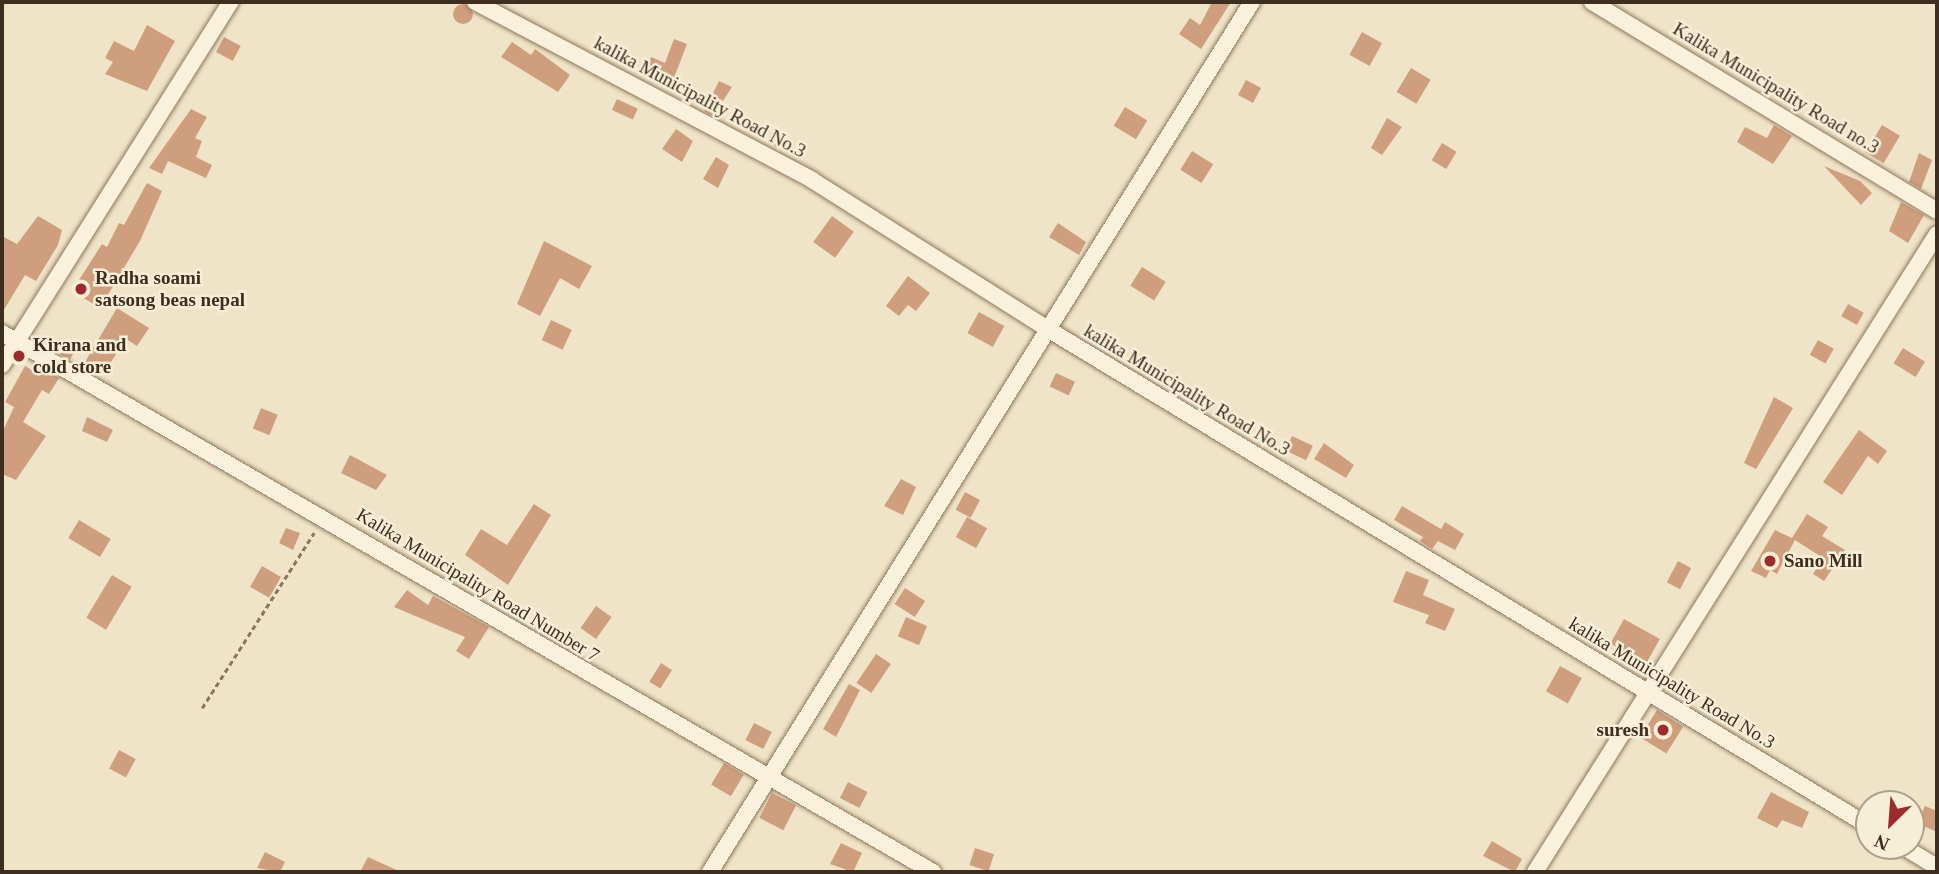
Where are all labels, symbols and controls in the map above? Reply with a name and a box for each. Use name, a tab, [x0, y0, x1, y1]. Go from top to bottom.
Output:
street label: Kalika Municipality Road no.3	[1669, 17, 1883, 159]
street label: kalika Municipality Road No.3	[590, 31, 810, 163]
place label: Radha soami satsong beas nepal	[95, 267, 245, 311]
marker: Radha soami satsong beas nepal	[73, 281, 89, 297]
street label: kalika Municipality Road No.3	[1080, 319, 1294, 461]
place label: Kirana and cold store	[33, 334, 126, 378]
marker: Kirana and cold store	[11, 348, 27, 364]
street label: Kalika Municipality Road Number 7	[352, 503, 604, 667]
place label: Sano Mill	[1784, 550, 1863, 572]
marker: Sano Mill	[1762, 553, 1778, 569]
street label: kalika Municipality Road No.3	[1565, 612, 1779, 754]
place label: suresh	[1597, 719, 1649, 741]
marker: suresh	[1655, 722, 1671, 738]
north arrow	[1855, 790, 1925, 860]
text: N	[1871, 830, 1892, 855]

